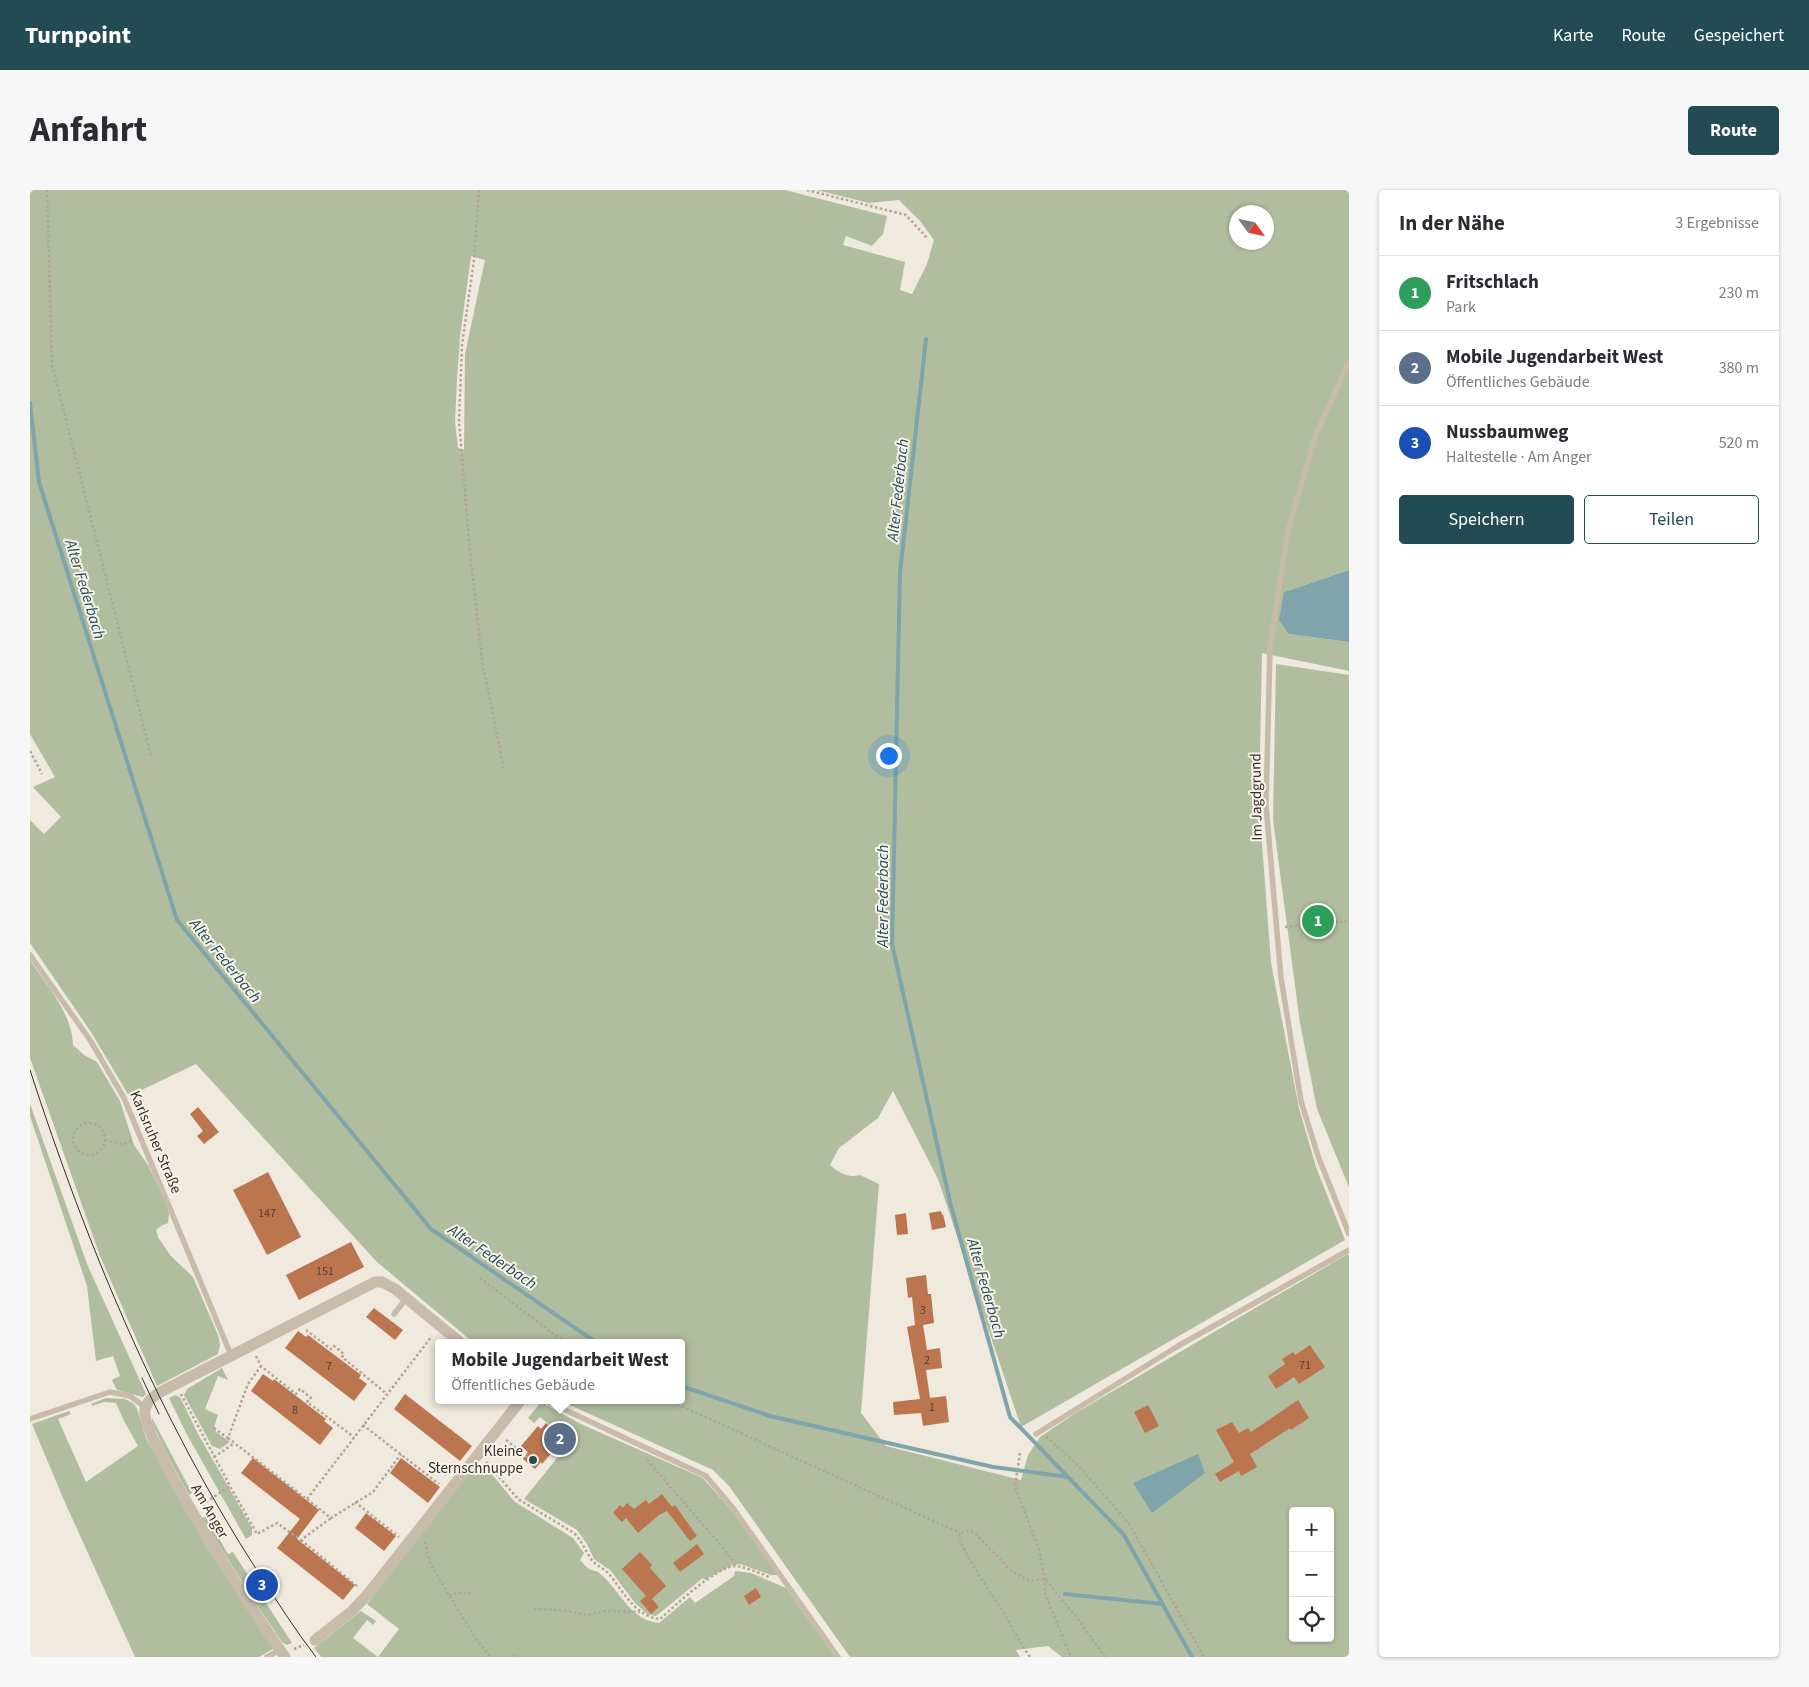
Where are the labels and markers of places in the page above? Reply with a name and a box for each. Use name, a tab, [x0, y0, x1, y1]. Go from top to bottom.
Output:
pin: 1	[1302, 902, 1334, 940]
pin: 2	[544, 1420, 576, 1458]
place label: Kleine Sternschnuppe	[428, 1441, 523, 1479]
marker: Kleine Sternschnuppe	[527, 1454, 539, 1466]
pin: 3	[246, 1566, 278, 1604]

